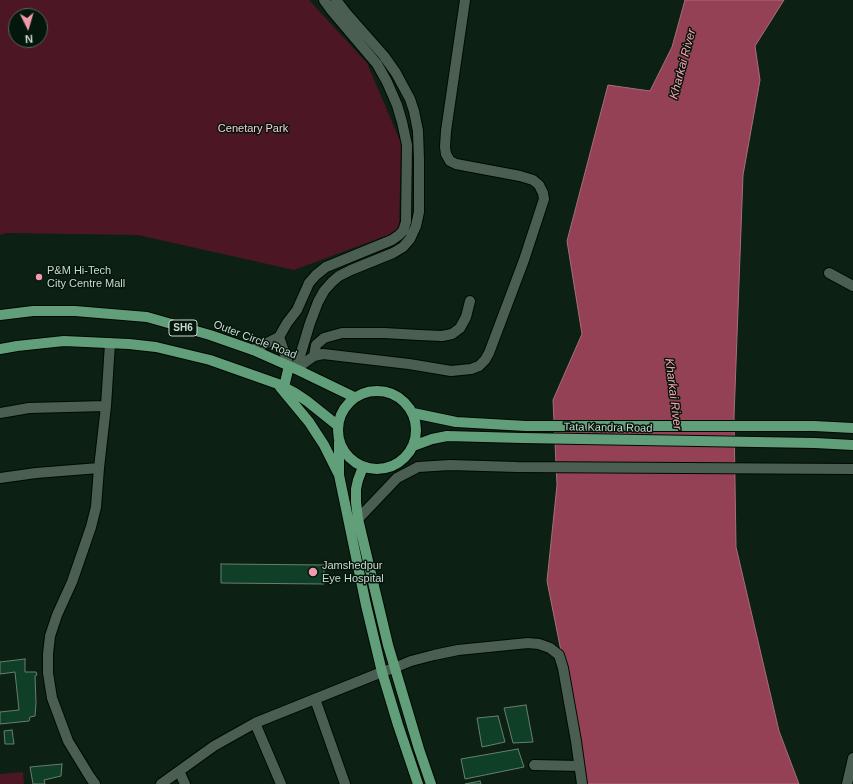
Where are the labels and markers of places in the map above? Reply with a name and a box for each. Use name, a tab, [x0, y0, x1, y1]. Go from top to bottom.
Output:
place label: P&M Hi-Tech City Centre Mall	[47, 264, 125, 290]
marker: P&M Hi-Tech City Centre Mall	[34, 272, 44, 282]
place label: Jamshedpur Eye Hospital	[322, 559, 384, 585]
marker: Jamshedpur Eye Hospital	[307, 566, 319, 578]

